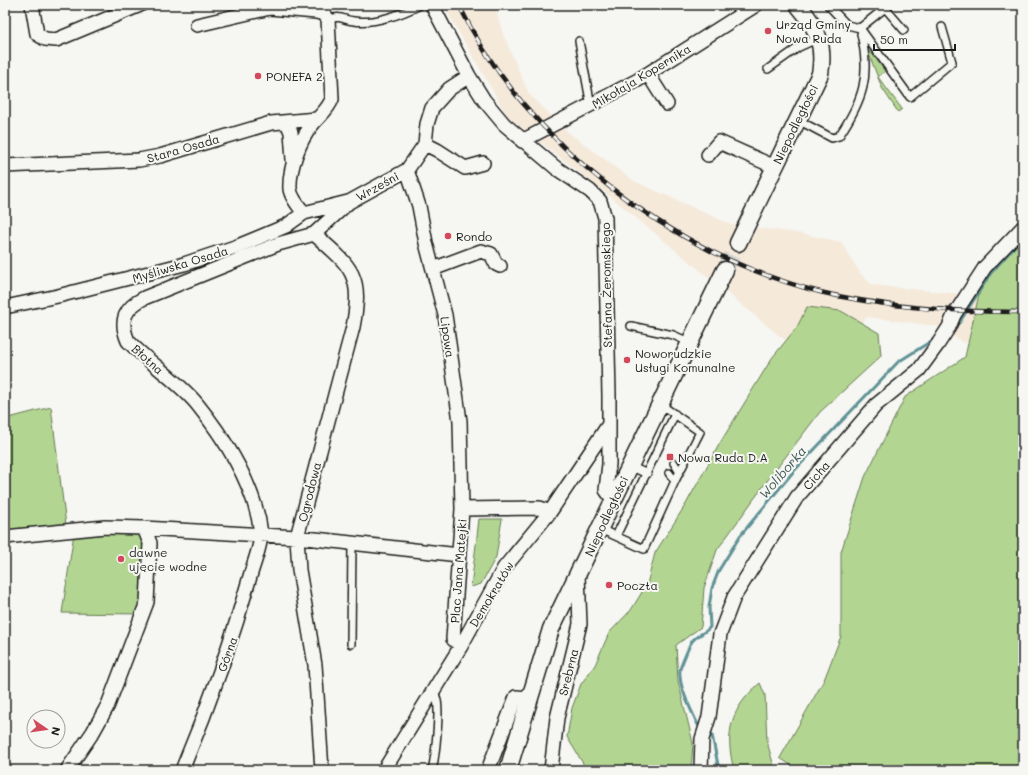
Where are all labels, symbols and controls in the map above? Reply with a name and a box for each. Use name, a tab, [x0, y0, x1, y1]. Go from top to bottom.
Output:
place label: Urząd Gminy Nowa Ruda	[776, 16, 851, 46]
marker: Urząd Gminy Nowa Ruda	[763, 26, 773, 36]
scale bar	[874, 26, 955, 52]
text: 50 m	[880, 31, 908, 47]
street label: Mikołaja Kopernika	[589, 40, 693, 112]
place label: PONEFA 2	[266, 68, 323, 84]
marker: PONEFA 2	[253, 71, 263, 81]
street label: Niepodległości	[769, 81, 821, 167]
street label: Stara Osada	[145, 130, 221, 166]
street label: Wrześni	[353, 168, 401, 204]
street label: Stefana Żeromskiego	[597, 222, 615, 348]
place label: Rondo	[456, 228, 492, 244]
marker: Rondo	[443, 231, 453, 241]
street label: Myśliwska Osada	[130, 242, 230, 286]
street label: Lipowa	[437, 315, 459, 359]
street label: Błotna	[129, 340, 167, 378]
place label: Noworudzkie Usługi Komunalne	[635, 345, 735, 375]
marker: Noworudzkie Usługi Komunalne	[622, 355, 632, 365]
water label: Woliborka	[755, 442, 809, 502]
place label: Nowa Ruda D.A	[678, 449, 768, 465]
marker: Nowa Ruda D.A	[665, 452, 675, 462]
street label: Cicha	[799, 457, 833, 493]
street label: Ogrodowa	[294, 460, 324, 524]
street label: Niepodległości	[580, 473, 632, 559]
street label: Plac Jana Matejki	[446, 518, 470, 624]
place label: dawne ujęcie wodne	[129, 544, 207, 574]
marker: dawne ujęcie wodne	[116, 554, 126, 564]
street label: Demokratów	[465, 558, 517, 630]
place label: Poczta	[617, 577, 658, 593]
marker: Poczta	[604, 580, 614, 590]
street label: Górna	[213, 634, 241, 674]
street label: Srebrna	[554, 647, 582, 697]
north arrow	[26, 709, 66, 749]
text: N	[48, 726, 64, 737]

